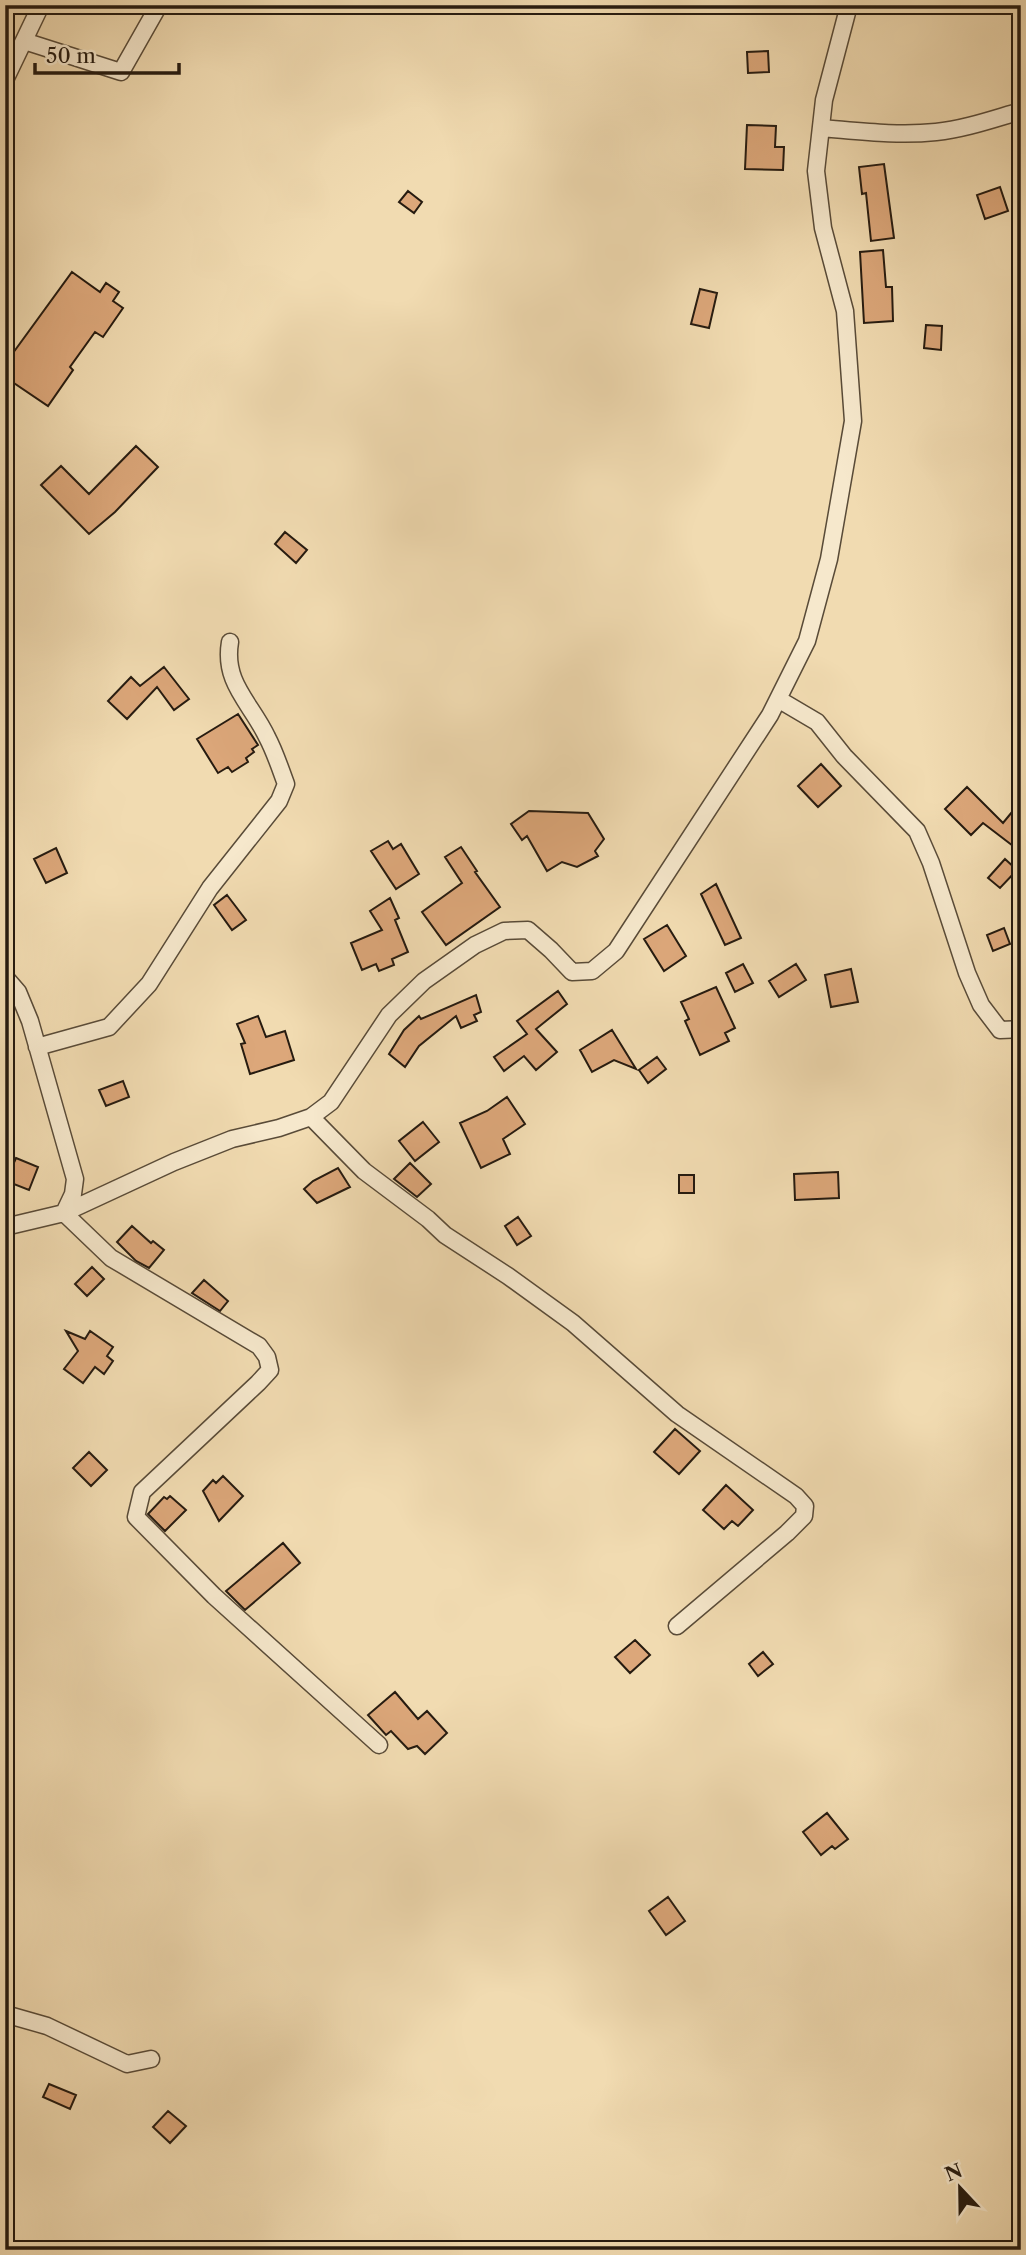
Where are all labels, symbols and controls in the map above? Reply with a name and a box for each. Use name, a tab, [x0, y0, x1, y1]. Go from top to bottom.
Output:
scale bar	[35, 32, 178, 76]
text: 50 m	[46, 43, 96, 68]
north arrow	[925, 2154, 995, 2224]
text: N	[942, 2159, 966, 2186]

